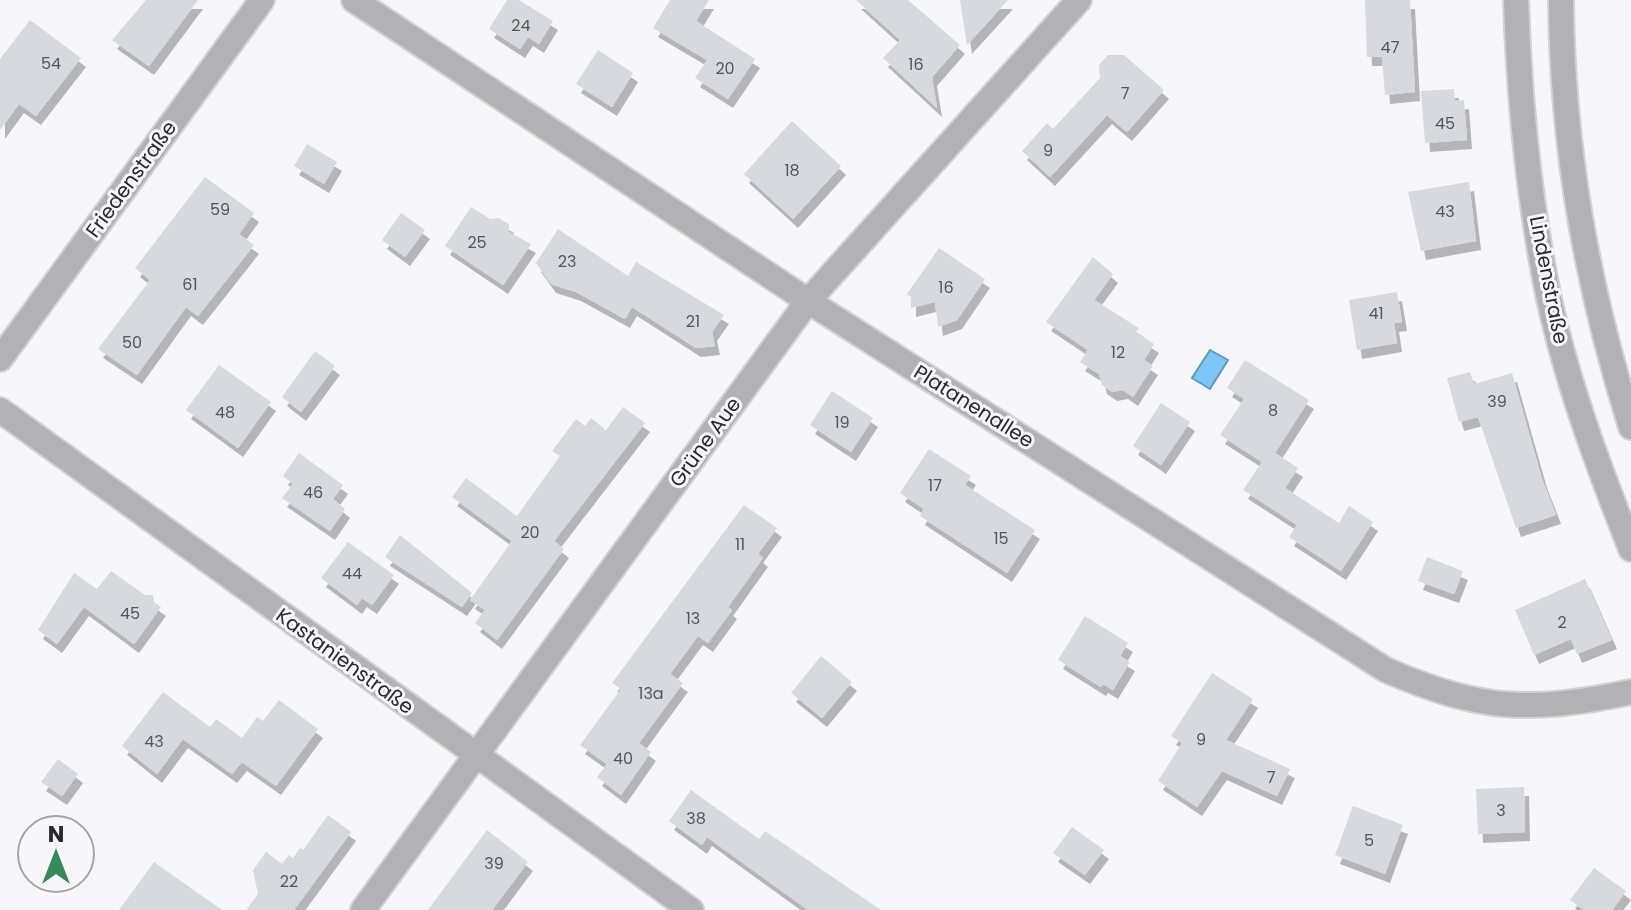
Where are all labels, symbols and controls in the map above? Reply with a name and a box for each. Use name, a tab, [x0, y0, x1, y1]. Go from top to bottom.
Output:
house number: 24	[511, 14, 531, 37]
house number: 47	[1381, 36, 1400, 59]
house number: 54	[41, 52, 61, 75]
house number: 16	[908, 53, 924, 76]
house number: 20	[715, 57, 735, 80]
house number: 7	[1121, 82, 1130, 105]
house number: 45	[1435, 112, 1455, 135]
street label: Friedenstraße	[79, 115, 183, 243]
house number: 9	[1043, 139, 1053, 162]
house number: 18	[784, 159, 800, 182]
house number: 59	[210, 198, 230, 221]
house number: 43	[1435, 200, 1455, 223]
street label: Lindenstraße	[1523, 214, 1575, 346]
house number: 25	[467, 231, 487, 254]
house number: 23	[558, 250, 576, 273]
house number: 61	[182, 273, 198, 296]
house number: 16	[938, 276, 954, 299]
house number: 41	[1368, 302, 1384, 325]
house number: 21	[686, 310, 700, 333]
house number: 50	[122, 331, 142, 354]
house number: 12	[1111, 341, 1125, 364]
street label: Platanenallee	[908, 358, 1040, 454]
house number: 39	[1487, 390, 1507, 413]
street label: Grüne Aue	[663, 391, 747, 493]
house number: 8	[1268, 399, 1278, 422]
house number: 48	[215, 401, 235, 424]
house number: 19	[834, 411, 850, 434]
house number: 17	[928, 474, 942, 497]
house number: 46	[303, 481, 323, 504]
house number: 20	[520, 521, 540, 544]
house number: 15	[993, 527, 1009, 550]
house number: 11	[735, 533, 745, 556]
house number: 44	[342, 562, 362, 585]
street label: Kastanienstraße	[270, 601, 420, 721]
house number: 45	[120, 602, 140, 625]
house number: 13	[686, 607, 700, 630]
house number: 2	[1557, 611, 1567, 634]
house number: 13a	[638, 682, 664, 705]
house number: 9	[1196, 728, 1206, 751]
house number: 43	[144, 730, 164, 753]
house number: 40	[613, 747, 633, 770]
house number: 7	[1267, 766, 1276, 789]
house number: 3	[1496, 799, 1506, 822]
house number: 38	[686, 807, 706, 830]
north arrow	[16, 814, 96, 894]
text: N	[48, 819, 64, 850]
house number: 5	[1364, 829, 1374, 852]
house number: 39	[484, 852, 504, 875]
house number: 22	[280, 870, 298, 893]

